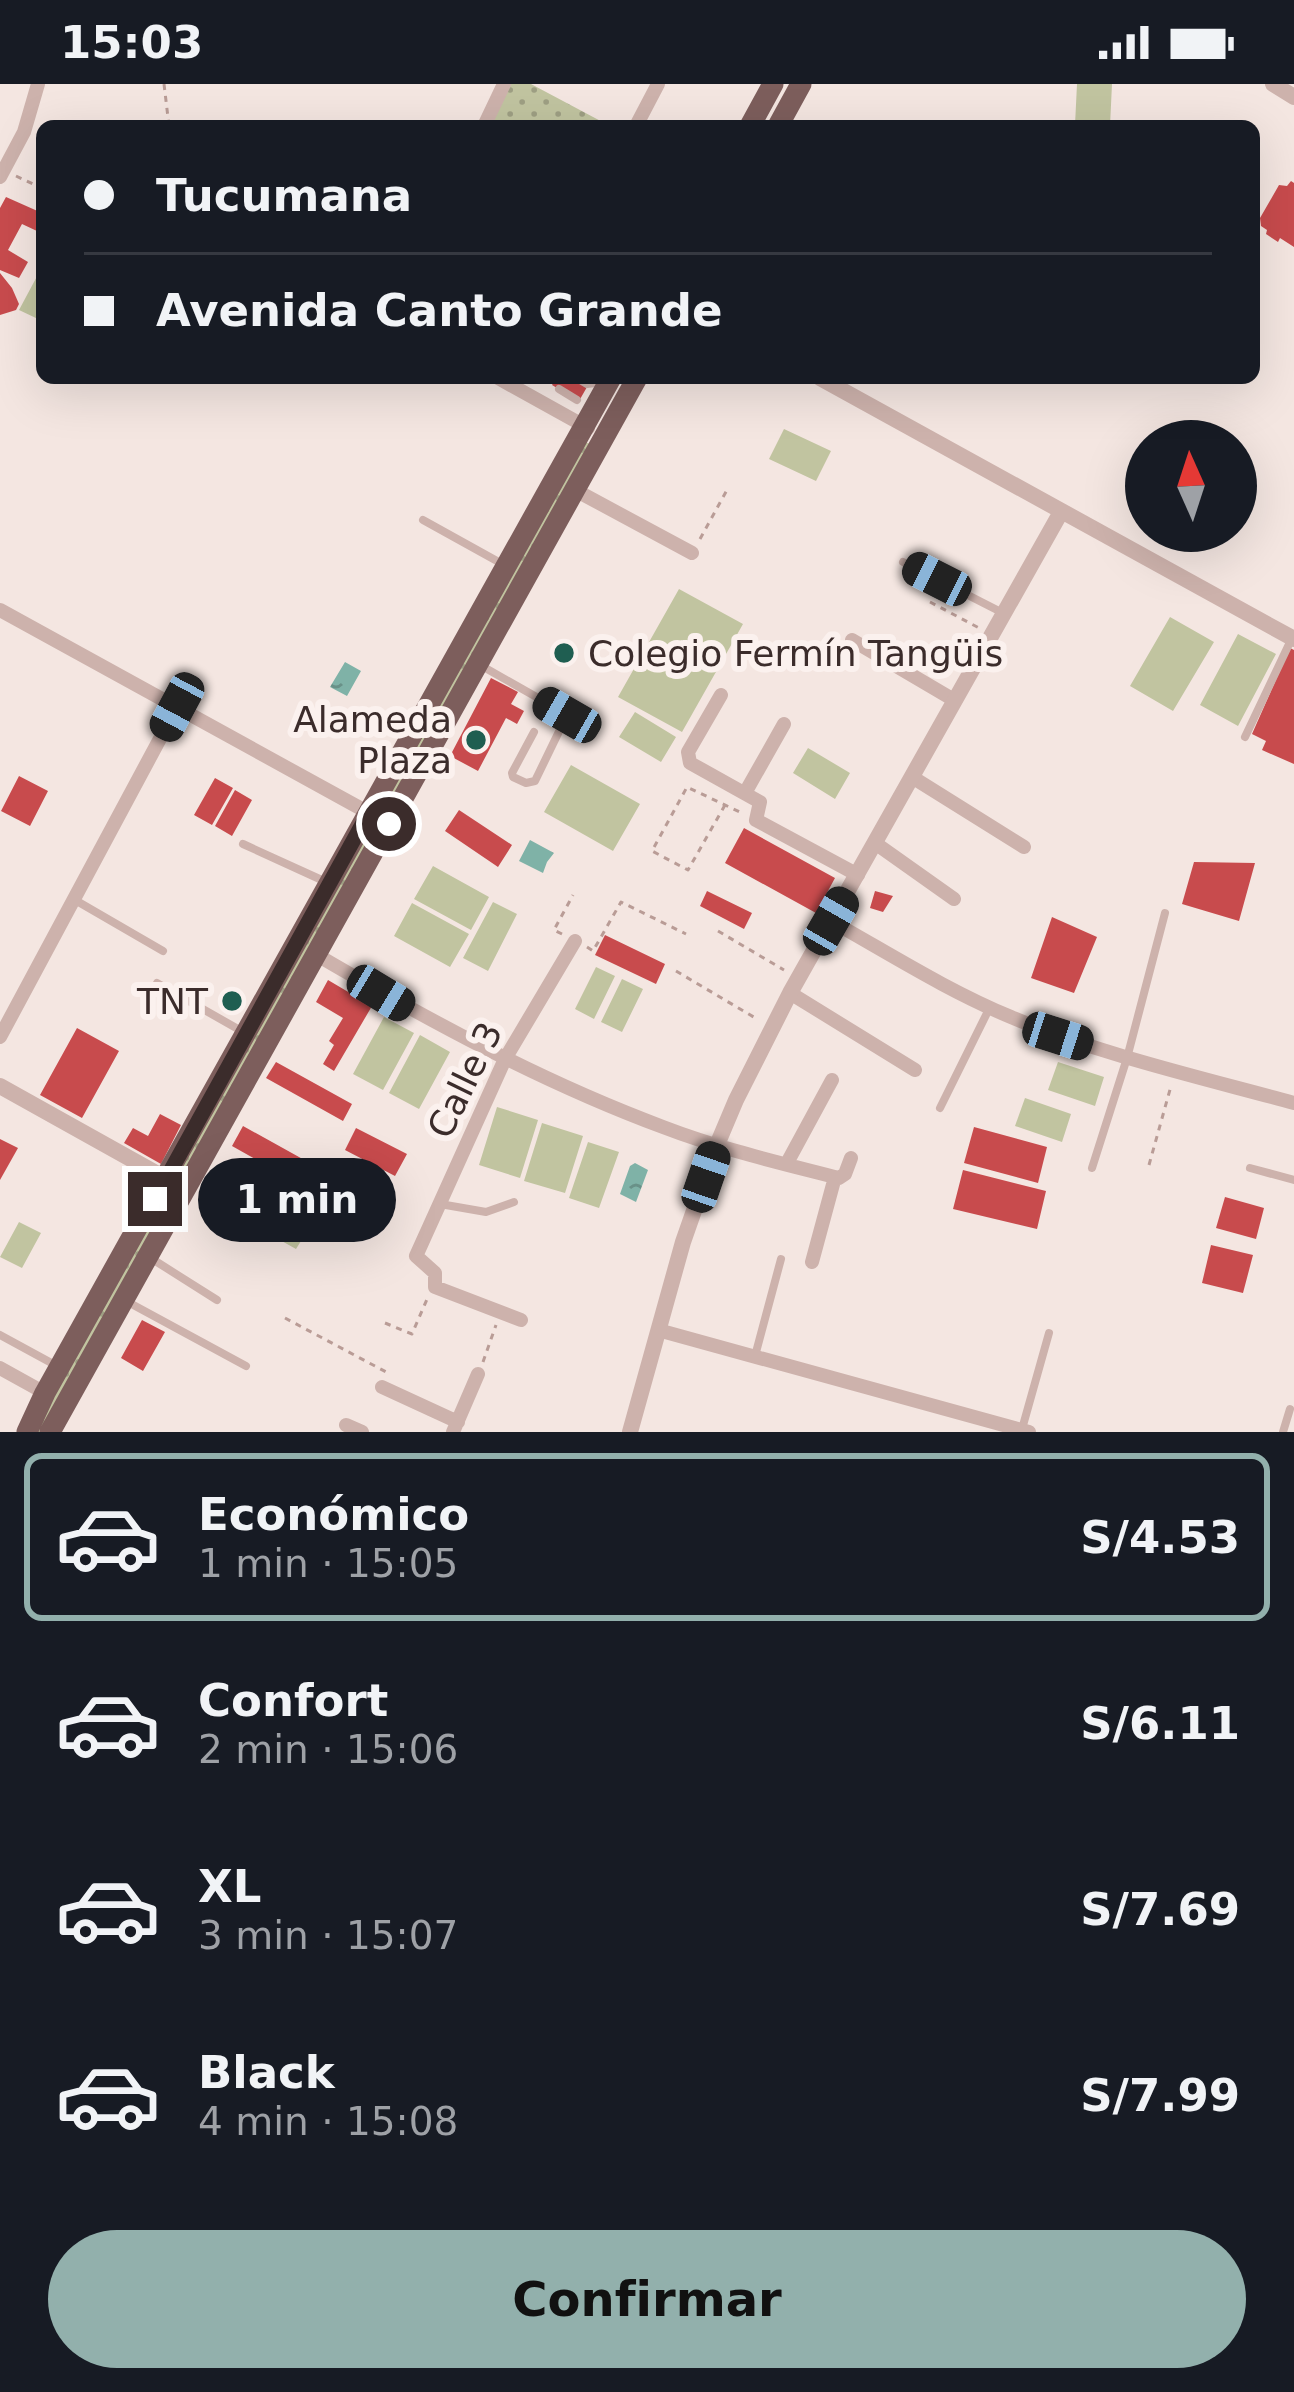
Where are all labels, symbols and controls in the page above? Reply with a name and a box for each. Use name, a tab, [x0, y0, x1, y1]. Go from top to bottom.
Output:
text: 15:03	[60, 16, 203, 69]
text: Tucumana	[156, 169, 412, 222]
text: Avenida Canto Grande	[156, 284, 723, 337]
north arrow	[1125, 420, 1257, 552]
map controls	[1125, 420, 1257, 552]
car	[897, 547, 977, 611]
place label: Colegio Fermín Tangüis	[588, 633, 1003, 674]
marker: Colegio Fermín Tangüis	[551, 640, 577, 666]
car	[144, 667, 210, 747]
car	[527, 681, 607, 749]
place label: Alameda Plaza	[293, 699, 452, 781]
marker: Alameda Plaza	[463, 727, 489, 753]
route start	[362, 797, 416, 851]
car	[797, 881, 865, 961]
car	[341, 959, 421, 1027]
place label: TNT	[136, 981, 209, 1022]
marker: TNT	[219, 988, 245, 1014]
car	[1018, 1008, 1098, 1064]
street label: Calle 3	[419, 1015, 511, 1145]
car	[677, 1137, 735, 1217]
callout: 1 min	[197, 1157, 395, 1241]
route end	[128, 1172, 182, 1226]
text: 1 min	[236, 1177, 358, 1222]
icon: car	[54, 1483, 162, 1591]
text: Económico	[198, 1488, 469, 1541]
text: S/4.53	[1080, 1511, 1240, 1564]
text: 1 min · 15:05	[198, 1541, 458, 1586]
icon: car	[54, 1669, 162, 1777]
text: Confort	[198, 1674, 388, 1727]
text: S/6.11	[1080, 1697, 1240, 1750]
text: 2 min · 15:06	[198, 1727, 458, 1772]
icon: car	[54, 1855, 162, 1963]
text: XL	[198, 1860, 261, 1913]
text: S/7.69	[1080, 1883, 1240, 1936]
text: 3 min · 15:07	[198, 1913, 458, 1958]
icon: car	[54, 2041, 162, 2149]
text: Black	[198, 2046, 335, 2099]
text: S/7.99	[1080, 2069, 1240, 2122]
text: 4 min · 15:08	[198, 2099, 458, 2144]
button: Confirmar	[48, 2230, 1246, 2368]

